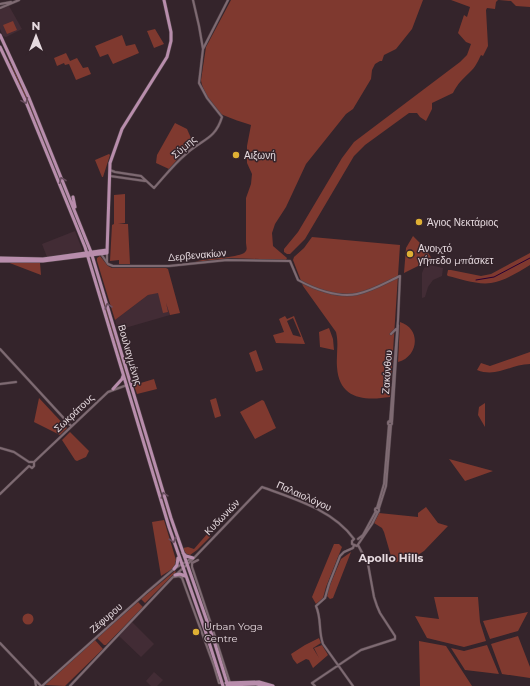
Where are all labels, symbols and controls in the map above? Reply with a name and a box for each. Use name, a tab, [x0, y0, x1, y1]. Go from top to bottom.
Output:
north arrow	[16, 16, 56, 56]
text: N	[32, 19, 40, 33]
one-way arrow	[20, 96, 28, 104]
street label: Σύμης	[169, 133, 199, 161]
place label: Αιξωνή	[244, 149, 276, 162]
marker: Αιξωνή	[231, 150, 241, 160]
one-way arrow	[59, 176, 67, 183]
place label: Άγιος Νεκτάριος	[427, 216, 498, 229]
marker: Άγιος Νεκτάριος	[414, 217, 424, 227]
place label: Ανοιχτό γήπεδο μπάσκετ	[418, 242, 493, 267]
street label: Δερβενακίων	[167, 246, 227, 264]
marker: Ανοιχτό γήπεδο μπάσκετ	[405, 249, 415, 259]
one-way arrow	[104, 303, 113, 310]
street label: Βουλιαγμένης	[115, 323, 145, 387]
street label: Ζακύνθου	[379, 350, 395, 394]
street label: Σωκράτους	[51, 391, 97, 435]
street label: Παλαιολόγου	[274, 478, 334, 514]
one-way arrow	[160, 492, 169, 499]
street label: Κυδωνιών	[202, 496, 242, 538]
one-way arrow	[168, 536, 177, 543]
district label: Apollo Hills	[358, 551, 424, 565]
street label: Ζέφυρου	[87, 600, 125, 636]
place label: Urban Yoga Centre	[204, 620, 263, 645]
marker: Urban Yoga Centre	[191, 627, 201, 637]

